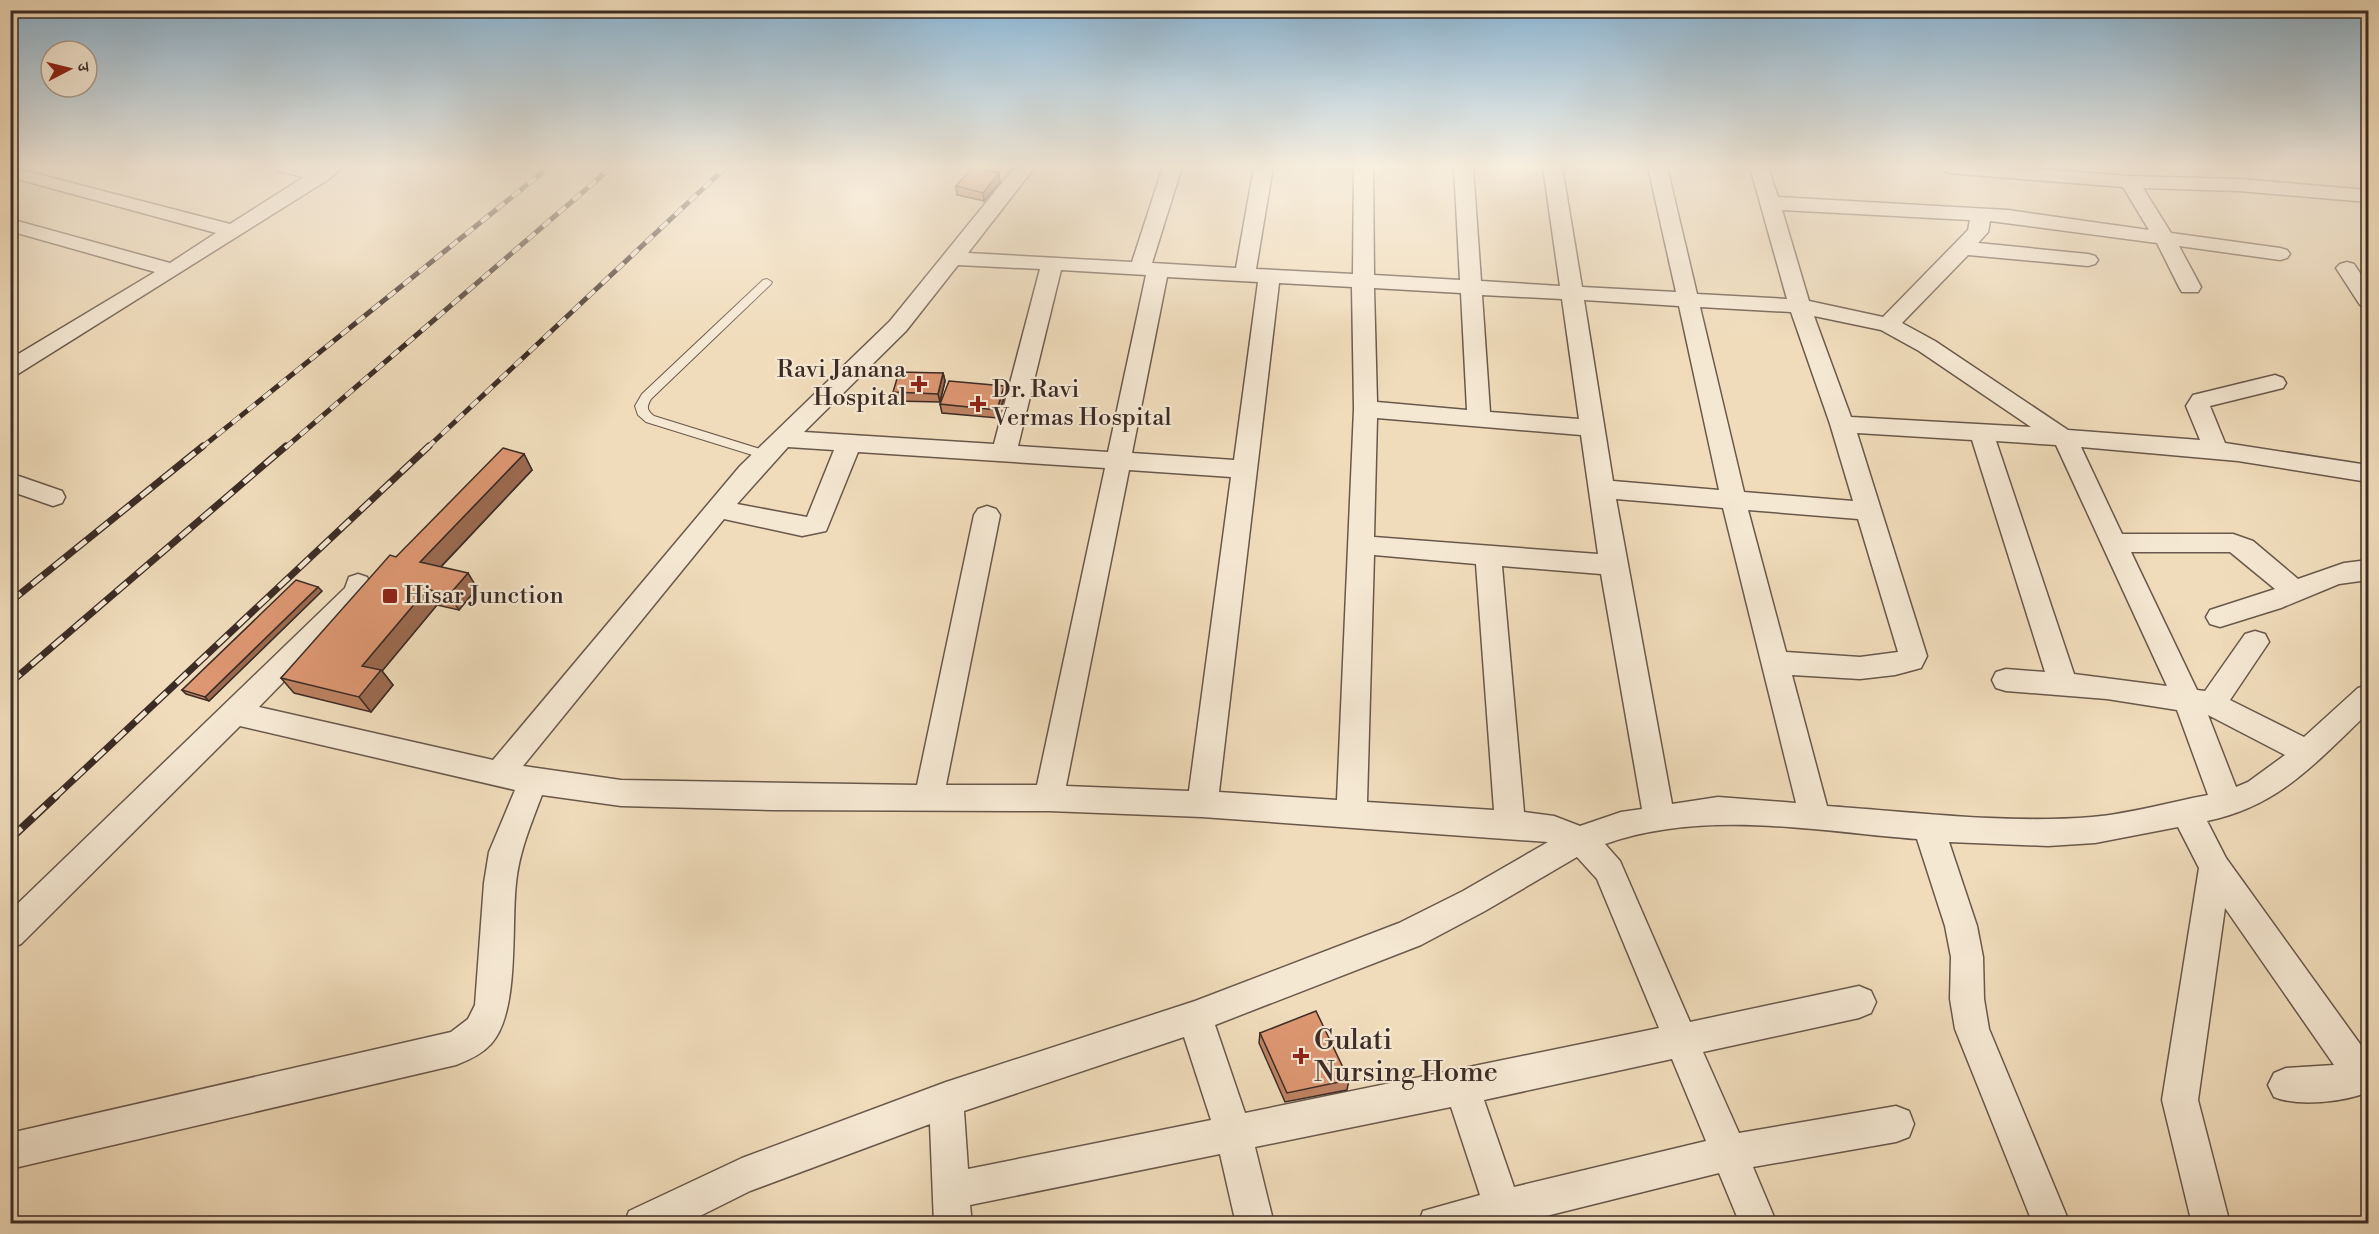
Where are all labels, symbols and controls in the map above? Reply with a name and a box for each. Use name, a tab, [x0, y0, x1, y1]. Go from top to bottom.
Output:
north arrow	[39, 39, 99, 99]
text: उ	[72, 61, 94, 74]
place label: Ravi Janana Hospital	[777, 355, 907, 413]
marker: Ravi Janana Hospital	[910, 375, 928, 393]
place label: Dr. Ravi Vermas Hospital	[991, 375, 1172, 433]
marker: Dr. Ravi Vermas Hospital	[969, 395, 987, 413]
place label: Hisar Junction	[404, 581, 564, 611]
marker: Hisar Junction	[381, 587, 399, 605]
place label: Gulati Nursing Home	[1314, 1023, 1498, 1090]
marker: Gulati Nursing Home	[1292, 1047, 1310, 1065]

